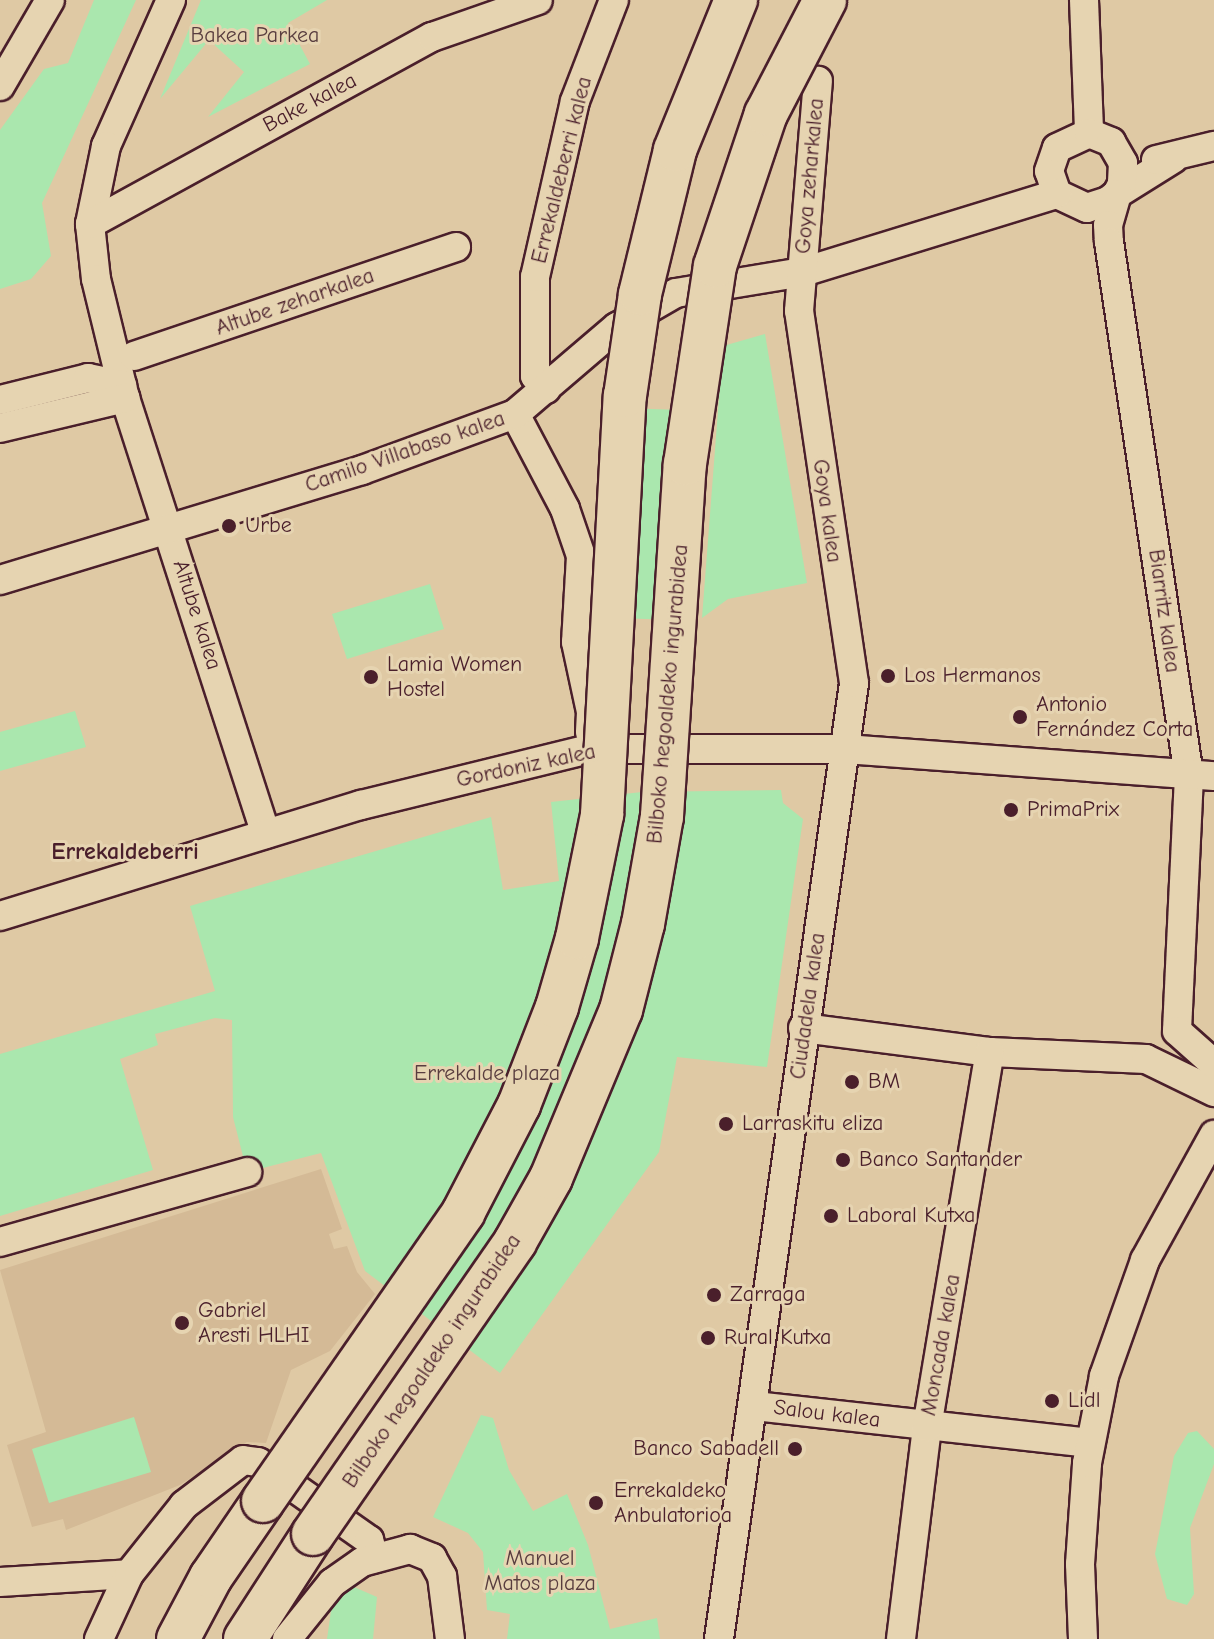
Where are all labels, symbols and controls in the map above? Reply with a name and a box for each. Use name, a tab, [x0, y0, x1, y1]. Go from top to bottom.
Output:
park label: Bakea Parkea	[191, 23, 319, 49]
street label: Bake kalea	[259, 67, 361, 139]
street label: Errekaldeberri kalea	[526, 74, 598, 266]
street label: Goya zeharkalea	[790, 97, 830, 255]
street label: Altube zeharkalea	[212, 263, 378, 341]
street label: Camilo Villabaso kalea	[302, 405, 508, 499]
street label: Goya kalea	[807, 458, 847, 564]
place label: Urbe	[245, 513, 292, 539]
marker: Urbe	[220, 517, 238, 535]
street label: Bilboko hegoaldeko ingurabidea	[642, 543, 694, 845]
street label: Biarritz kalea	[1142, 548, 1186, 674]
street label: Altube kalea	[167, 557, 227, 673]
place label: Lamia Women Hostel	[387, 651, 522, 702]
place label: Los Hermanos	[904, 663, 1041, 689]
marker: Los Hermanos	[879, 667, 897, 685]
marker: Lamia Women Hostel	[362, 668, 380, 686]
place label: Antonio Fernández Corta	[1036, 691, 1193, 742]
marker: Antonio Fernández Corta	[1011, 708, 1029, 726]
street label: Gordoniz kalea	[454, 738, 598, 794]
place label: PrimaPrix	[1027, 797, 1119, 823]
marker: PrimaPrix	[1002, 801, 1020, 819]
district label: Errekaldeberri	[51, 838, 199, 866]
street label: Ciudadela kalea	[785, 931, 831, 1081]
park label: Errekalde plaza	[414, 1061, 560, 1087]
place label: BM	[868, 1069, 900, 1095]
marker: BM	[843, 1073, 861, 1091]
place label: Larraskitu eliza	[742, 1111, 883, 1137]
marker: Larraskitu eliza	[717, 1115, 735, 1133]
place label: Banco Santander	[859, 1147, 1022, 1173]
marker: Banco Santander	[834, 1151, 852, 1169]
place label: Laboral Kutxa	[847, 1203, 975, 1229]
marker: Laboral Kutxa	[822, 1207, 840, 1225]
street label: Bilboko hegoaldeko ingurabidea	[337, 1229, 527, 1493]
street label: Moncada kalea	[916, 1272, 966, 1418]
place label: Zarraga	[730, 1282, 806, 1308]
marker: Zarraga	[705, 1286, 723, 1304]
place label: Gabriel Aresti HLHI	[198, 1297, 309, 1348]
marker: Gabriel Aresti HLHI	[173, 1314, 191, 1332]
place label: Rural Kutxa	[724, 1325, 831, 1351]
marker: Rural Kutxa	[699, 1329, 717, 1347]
place label: Lidl	[1068, 1388, 1100, 1414]
marker: Lidl	[1043, 1392, 1061, 1410]
street label: Salou kalea	[772, 1394, 882, 1434]
place label: Banco Sabadell	[633, 1436, 779, 1462]
marker: Banco Sabadell	[786, 1440, 804, 1458]
place label: Errekaldeko Anbulatorioa	[614, 1477, 732, 1528]
marker: Errekaldeko Anbulatorioa	[585, 1492, 607, 1514]
park label: Manuel Matos plaza	[484, 1545, 596, 1596]

